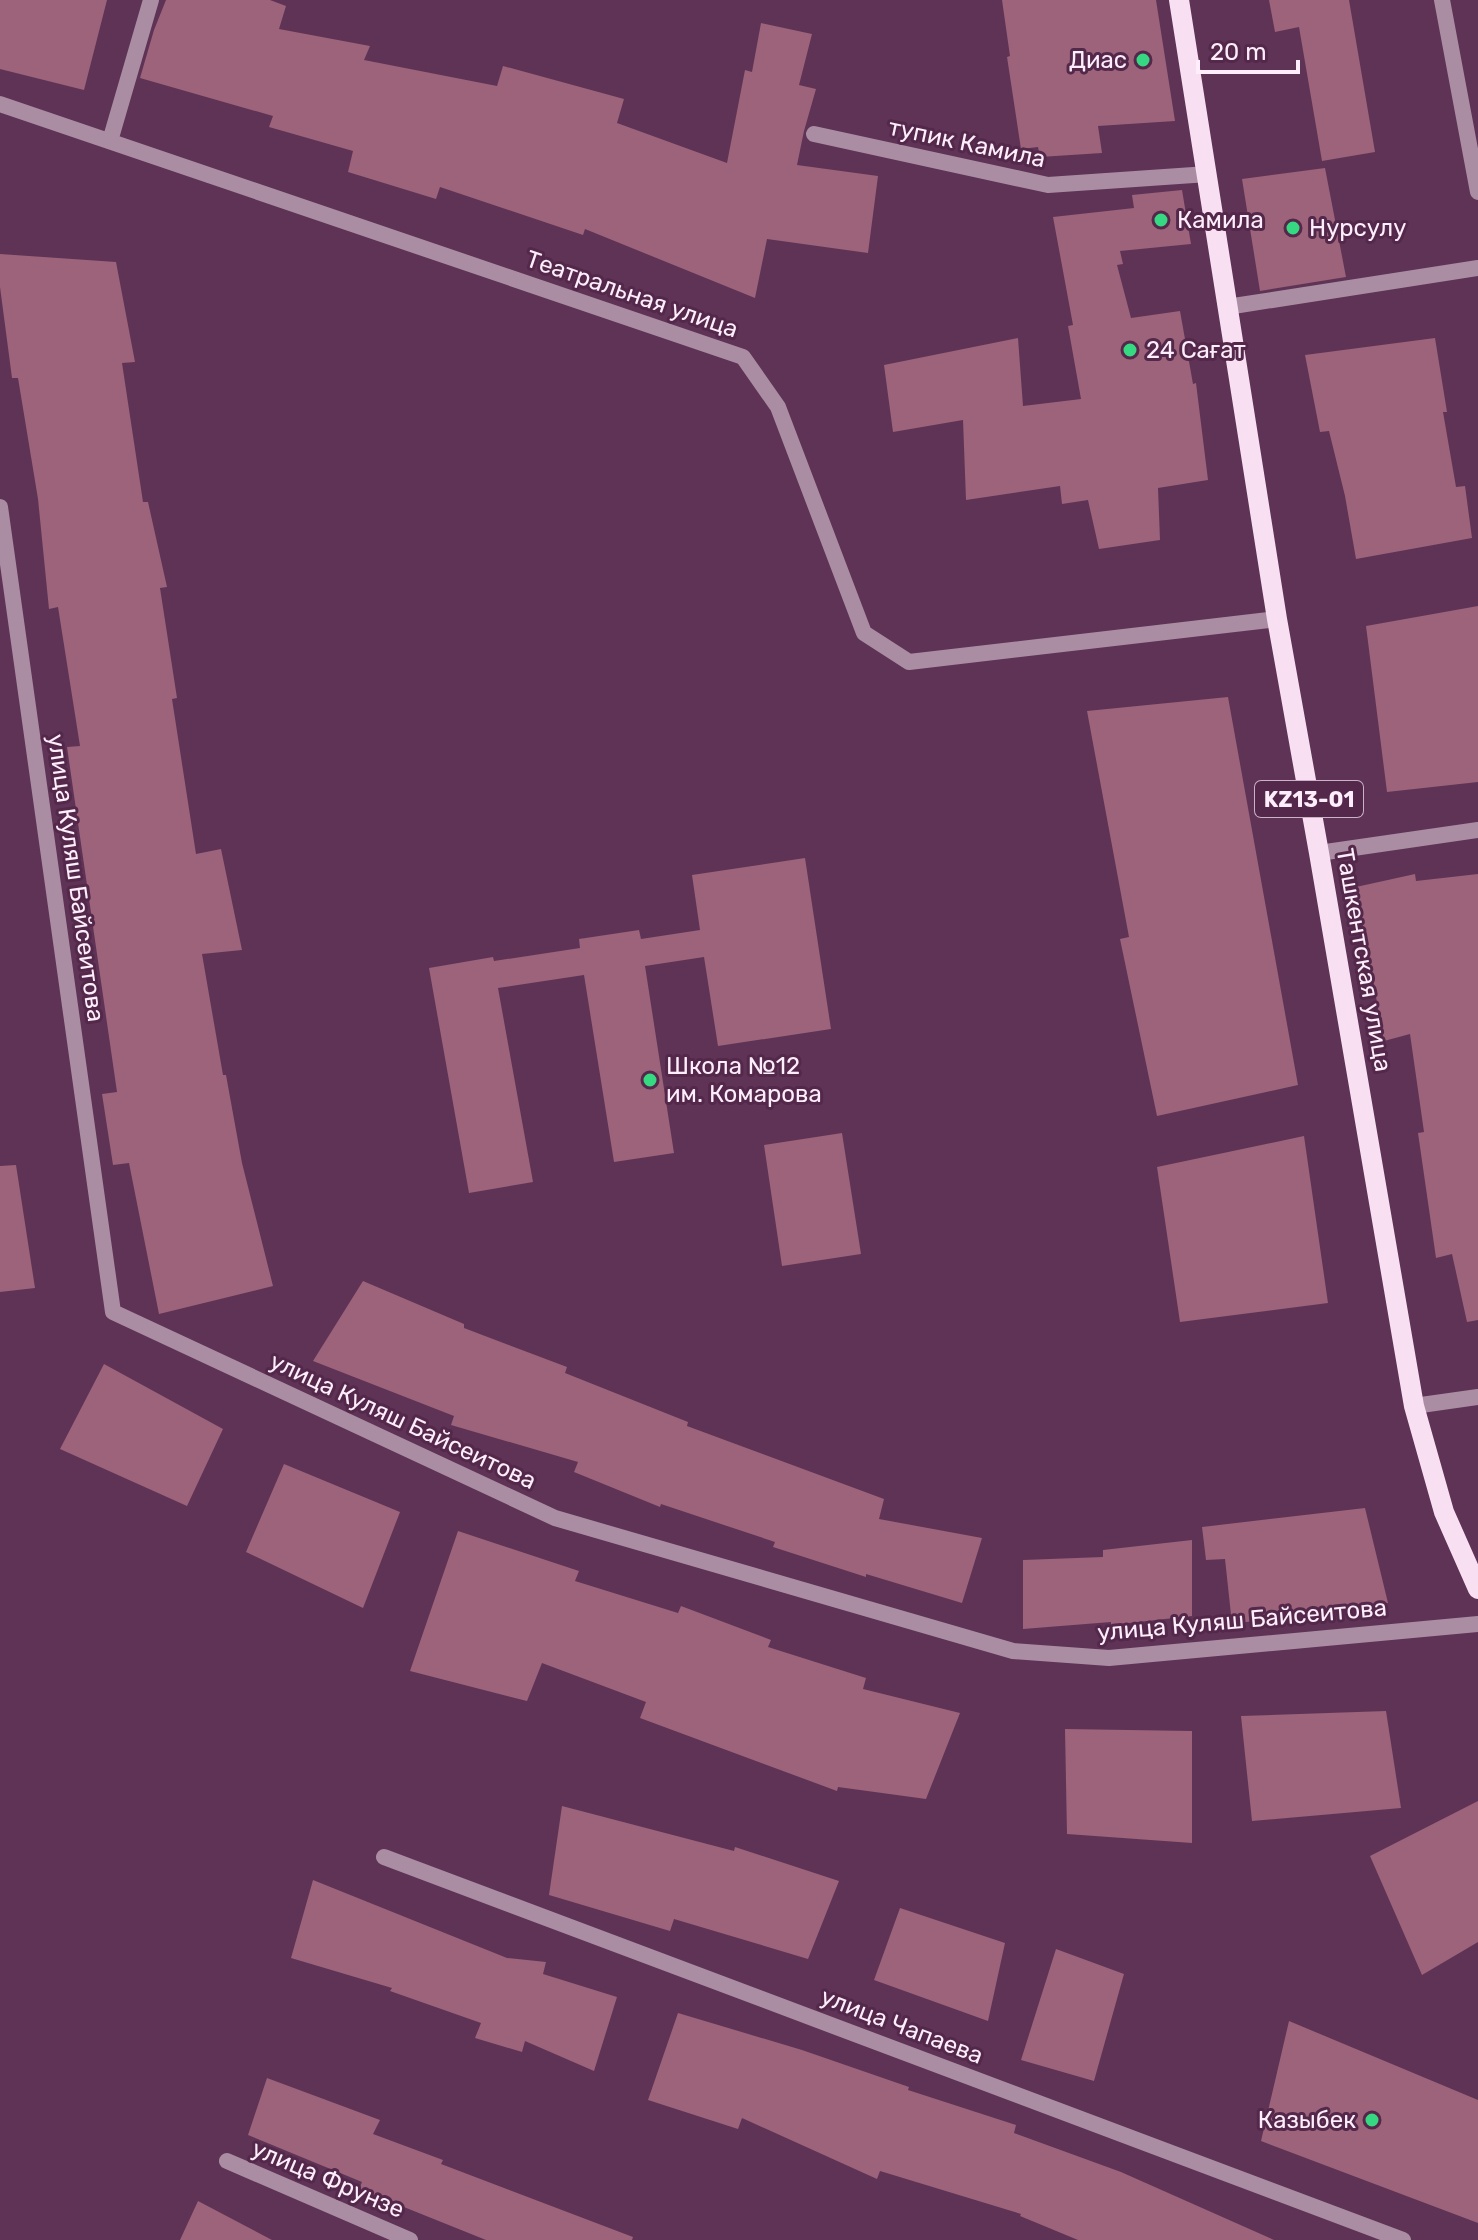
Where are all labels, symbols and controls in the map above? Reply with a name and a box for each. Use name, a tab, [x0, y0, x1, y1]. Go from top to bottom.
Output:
scale bar	[1198, 24, 1298, 74]
text: 20 m	[1210, 38, 1267, 66]
place label: Диас	[1069, 46, 1127, 74]
marker: Диас	[1134, 51, 1152, 69]
street label: тупик Камила	[886, 113, 1048, 173]
place label: Камила	[1177, 206, 1264, 234]
marker: Камила	[1152, 211, 1170, 229]
place label: Нурсулу	[1309, 214, 1406, 242]
marker: Нурсулу	[1284, 219, 1302, 237]
street label: Театральная улица	[522, 245, 742, 343]
place label: 24 Сағат	[1146, 336, 1246, 364]
marker: 24 Сағат	[1121, 341, 1139, 359]
street label: улица Куляш Байсеитова	[42, 732, 110, 1024]
road number: KZ13-01	[1255, 781, 1363, 817]
street label: Ташкентская улица	[1331, 846, 1397, 1074]
place label: Школа №12 им. Комарова	[666, 1052, 822, 1108]
marker: Школа №12 им. Комарова	[641, 1071, 659, 1089]
street label: улица Куляш Байсеитова	[265, 1347, 541, 1495]
street label: улица Куляш Байсеитова	[1096, 1593, 1388, 1647]
street label: улица Чапаева	[817, 1982, 987, 2070]
place label: Казыбек	[1258, 2106, 1356, 2134]
marker: Казыбек	[1363, 2111, 1381, 2129]
street label: улица Фрунзе	[248, 2134, 408, 2224]

